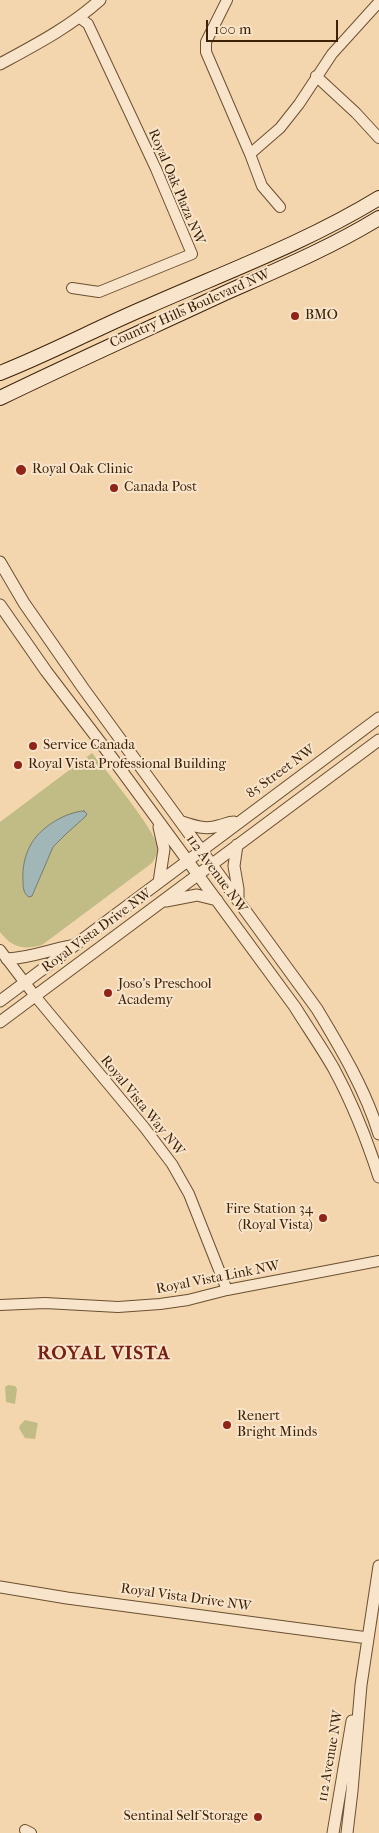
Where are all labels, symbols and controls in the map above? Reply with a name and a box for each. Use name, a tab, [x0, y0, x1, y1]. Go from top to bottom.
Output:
scale bar	[209, 10, 342, 42]
text: 100 m	[214, 20, 252, 38]
street label: Royal Oak Plaza NW	[144, 127, 208, 247]
street label: Country Hills Boulevard NW	[107, 266, 273, 352]
place label: BMO	[305, 308, 338, 324]
marker: BMO	[289, 310, 301, 322]
place label: Royal Oak Clinic	[32, 462, 133, 478]
marker: Royal Oak Clinic	[14, 463, 28, 477]
place label: Canada Post	[124, 480, 197, 496]
marker: Canada Post	[108, 482, 120, 494]
place label: Service Canada	[43, 738, 135, 754]
marker: Service Canada	[27, 740, 39, 752]
street label: 85 Street NW	[244, 742, 318, 802]
place label: Royal Vista Professional Building	[28, 757, 226, 773]
marker: Royal Vista Professional Building	[12, 759, 24, 771]
street label: 112 Avenue NW	[182, 832, 250, 916]
street label: Royal Vista Drive NW	[39, 886, 155, 976]
place label: Joso's Preschool Academy	[118, 977, 212, 1010]
marker: Joso's Preschool Academy	[102, 987, 114, 999]
street label: Royal Vista Way NW	[96, 1053, 188, 1159]
place label: Fire Station 34 (Royal Vista)	[226, 1202, 313, 1234]
marker: Fire Station 34 (Royal Vista)	[317, 1212, 329, 1224]
street label: Royal Vista Link NW	[155, 1258, 281, 1298]
district label: ROYAL VISTA	[36, 1343, 172, 1365]
place label: Renert Bright Minds	[237, 1409, 317, 1441]
marker: Renert Bright Minds	[221, 1419, 233, 1431]
street label: Royal Vista Drive NW	[120, 1581, 252, 1615]
street label: 112 Avenue NW	[315, 1709, 347, 1803]
place label: Sentinal Self Storage	[124, 1809, 248, 1825]
marker: Sentinal Self Storage	[252, 1811, 264, 1823]

